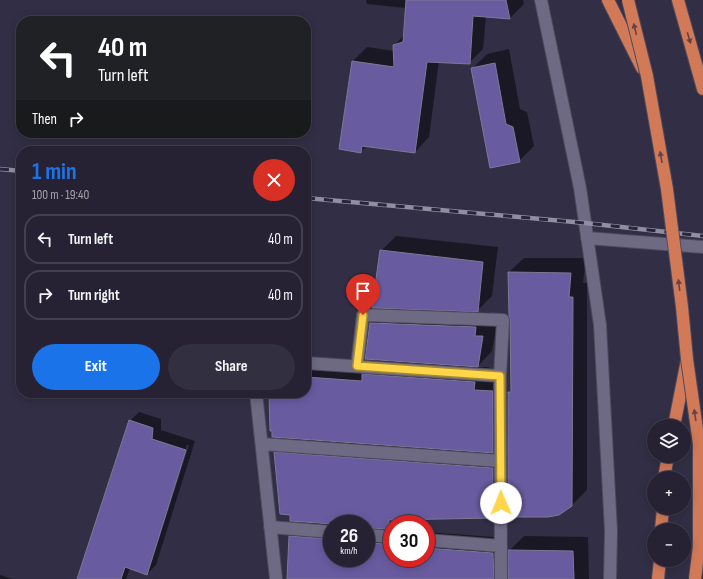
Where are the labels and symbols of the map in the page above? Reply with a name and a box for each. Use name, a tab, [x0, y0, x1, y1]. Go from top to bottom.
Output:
one-way arrow	[632, 23, 638, 35]
one-way arrow	[686, 32, 692, 44]
one-way arrow	[658, 151, 664, 163]
pin	[346, 274, 380, 315]
one-way arrow	[676, 279, 682, 292]
one-way arrow	[692, 408, 698, 421]
position arrow	[480, 482, 522, 524]
speed limit sign: 30	[383, 515, 435, 567]

